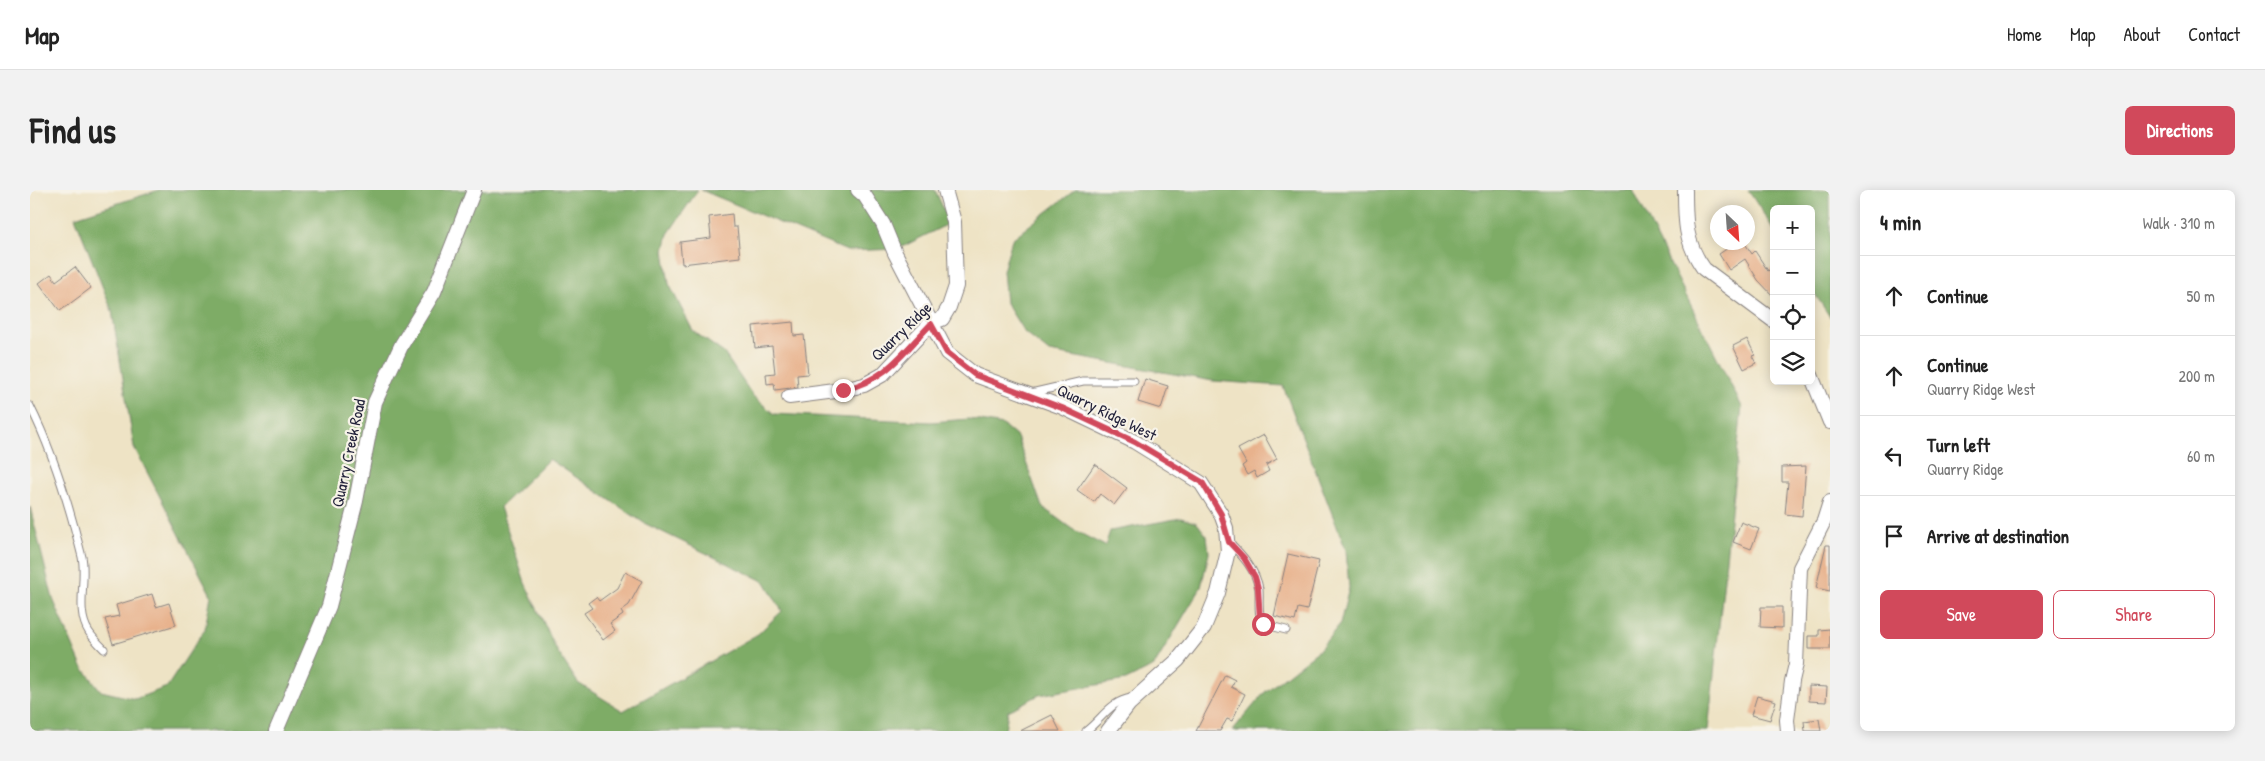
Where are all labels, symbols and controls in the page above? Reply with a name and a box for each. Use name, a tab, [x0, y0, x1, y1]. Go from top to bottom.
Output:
text: Map	[25, 19, 59, 51]
text: Home	[2007, 22, 2042, 47]
text: Map	[2070, 22, 2095, 47]
text: About	[2123, 22, 2160, 47]
text: Contact	[2188, 22, 2240, 47]
button: Directions	[2125, 106, 2235, 155]
text: Find us	[30, 107, 116, 154]
north arrow	[1710, 205, 1755, 250]
map controls	[1770, 205, 1815, 385]
button: +	[1770, 205, 1815, 250]
text: 4 min	[1880, 208, 1921, 237]
text: Walk · 310 m	[2143, 212, 2215, 234]
button: −	[1770, 250, 1815, 295]
icon: ahead	[1880, 282, 1908, 310]
text: Continue	[1927, 283, 1988, 309]
text: 50 m	[2187, 285, 2215, 307]
button: locate	[1770, 295, 1815, 340]
street label: Quarry Ridge	[866, 296, 937, 365]
button: layers	[1770, 340, 1815, 385]
text: Continue	[1927, 352, 1988, 378]
icon: ahead	[1880, 362, 1908, 390]
text: 200 m	[2179, 365, 2215, 387]
street label: Quarry Ridge West	[1054, 378, 1161, 446]
text: Quarry Ridge West	[1927, 378, 2035, 400]
route end	[832, 379, 855, 402]
street label: Quarry Creek Road	[326, 397, 370, 509]
text: Turn left	[1927, 432, 1990, 458]
icon: left	[1880, 442, 1908, 470]
text: 60 m	[2187, 445, 2215, 467]
text: Quarry Ridge	[1927, 458, 2004, 480]
icon: arrive	[1880, 522, 1908, 550]
text: Arrive at destination	[1927, 523, 2069, 549]
button: Save	[1880, 590, 2043, 639]
button: Share	[2053, 590, 2215, 639]
route start	[1252, 613, 1275, 636]

